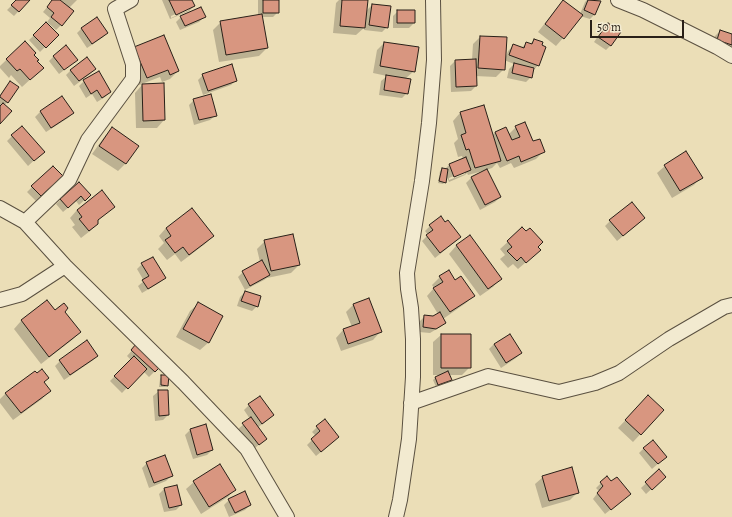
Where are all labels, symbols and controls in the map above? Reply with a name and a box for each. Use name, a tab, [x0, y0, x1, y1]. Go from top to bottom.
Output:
scale bar	[592, 12, 686, 38]
text: 50 m	[597, 19, 621, 35]

